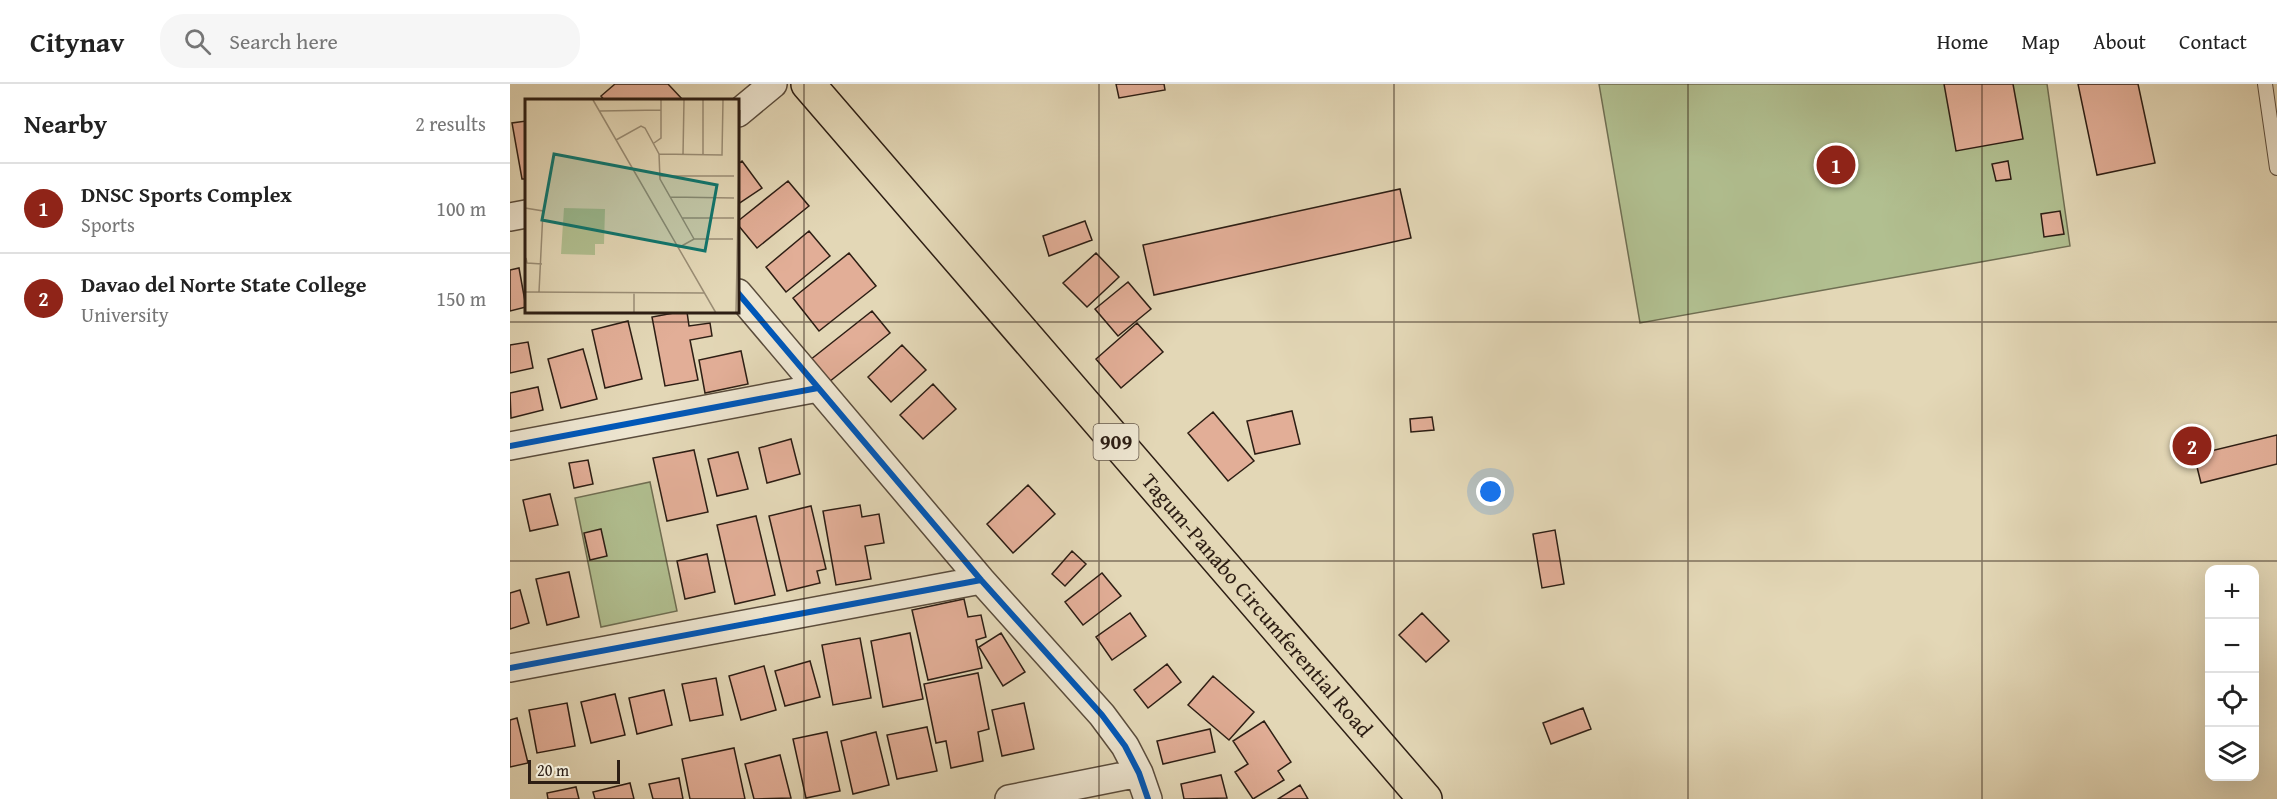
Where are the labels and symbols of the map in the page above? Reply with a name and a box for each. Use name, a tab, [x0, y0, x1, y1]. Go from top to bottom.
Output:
inset map	[525, 99, 740, 314]
pin: 1	[1816, 142, 1856, 188]
road number: 909	[1094, 424, 1138, 460]
pin: 2	[2172, 424, 2212, 469]
street label: Tagum-Panabo Circumferential Road	[1134, 466, 1381, 744]
your location	[1476, 477, 1505, 506]
scale bar	[528, 757, 620, 784]

